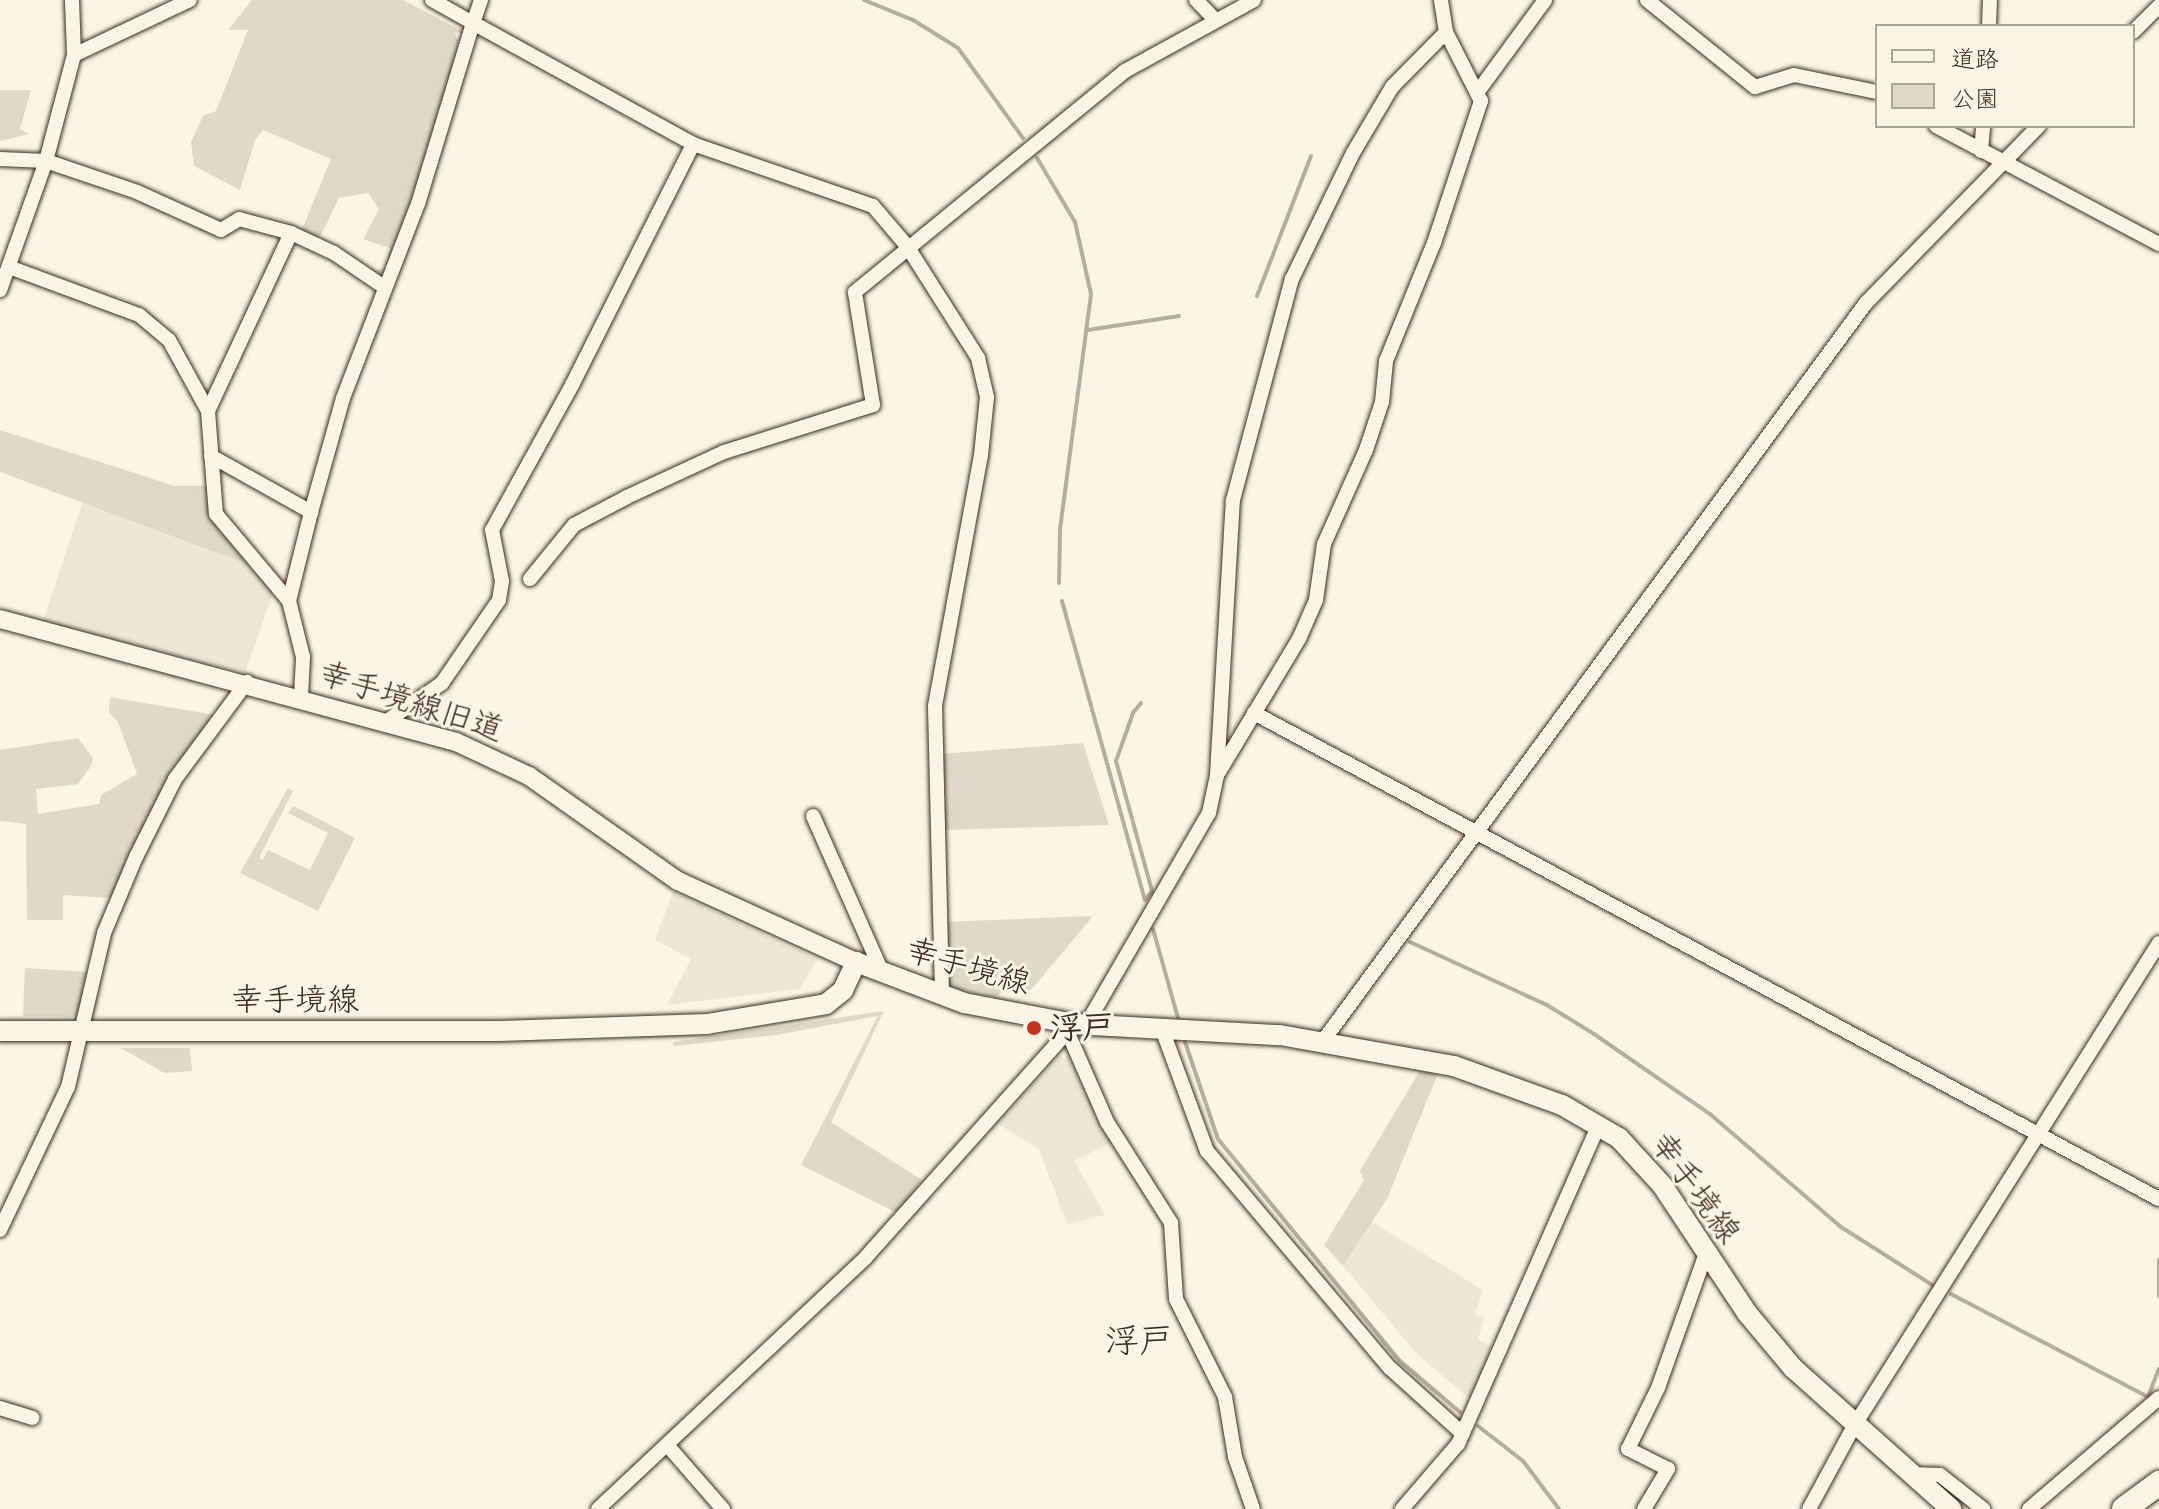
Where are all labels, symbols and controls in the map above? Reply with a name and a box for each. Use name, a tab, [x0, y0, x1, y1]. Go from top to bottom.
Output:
legend	[1875, 24, 2135, 128]
text: 道路	[1951, 44, 1999, 74]
text: 公園	[1951, 84, 1999, 114]
street label: 幸手境線旧道	[314, 654, 508, 750]
street label: 幸手境線	[901, 931, 1035, 1003]
street label: 幸手境線	[231, 981, 359, 1019]
place label: 浮戸	[1050, 1009, 1114, 1047]
marker: 浮戸	[1025, 1019, 1043, 1037]
street label: 幸手境線	[1642, 1125, 1748, 1251]
district label: 浮戸	[1105, 1321, 1173, 1361]

